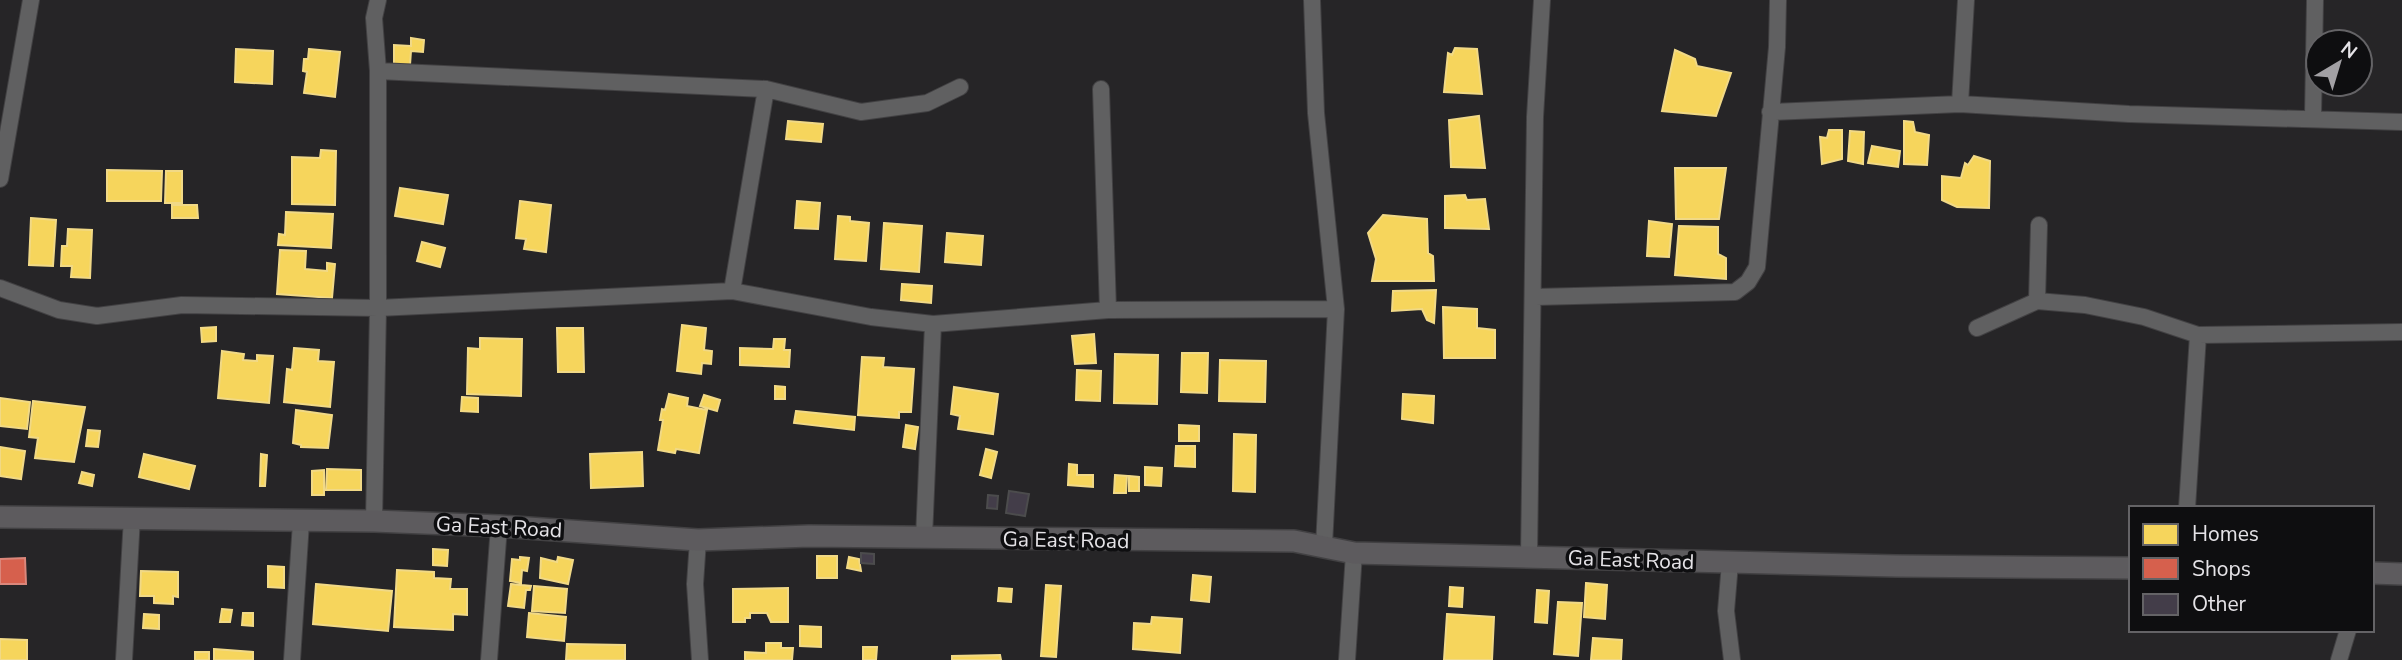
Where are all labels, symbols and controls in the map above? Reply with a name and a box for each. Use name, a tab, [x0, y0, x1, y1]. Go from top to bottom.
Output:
north arrow	[2304, 28, 2374, 98]
text: N	[2335, 36, 2362, 65]
legend	[2129, 506, 2374, 632]
street label: Ga East Road	[435, 510, 563, 544]
text: Homes	[2192, 520, 2259, 548]
street label: Ga East Road	[1002, 525, 1130, 555]
street label: Ga East Road	[1567, 544, 1695, 576]
text: Shops	[2192, 555, 2251, 583]
text: Other	[2192, 590, 2247, 618]

